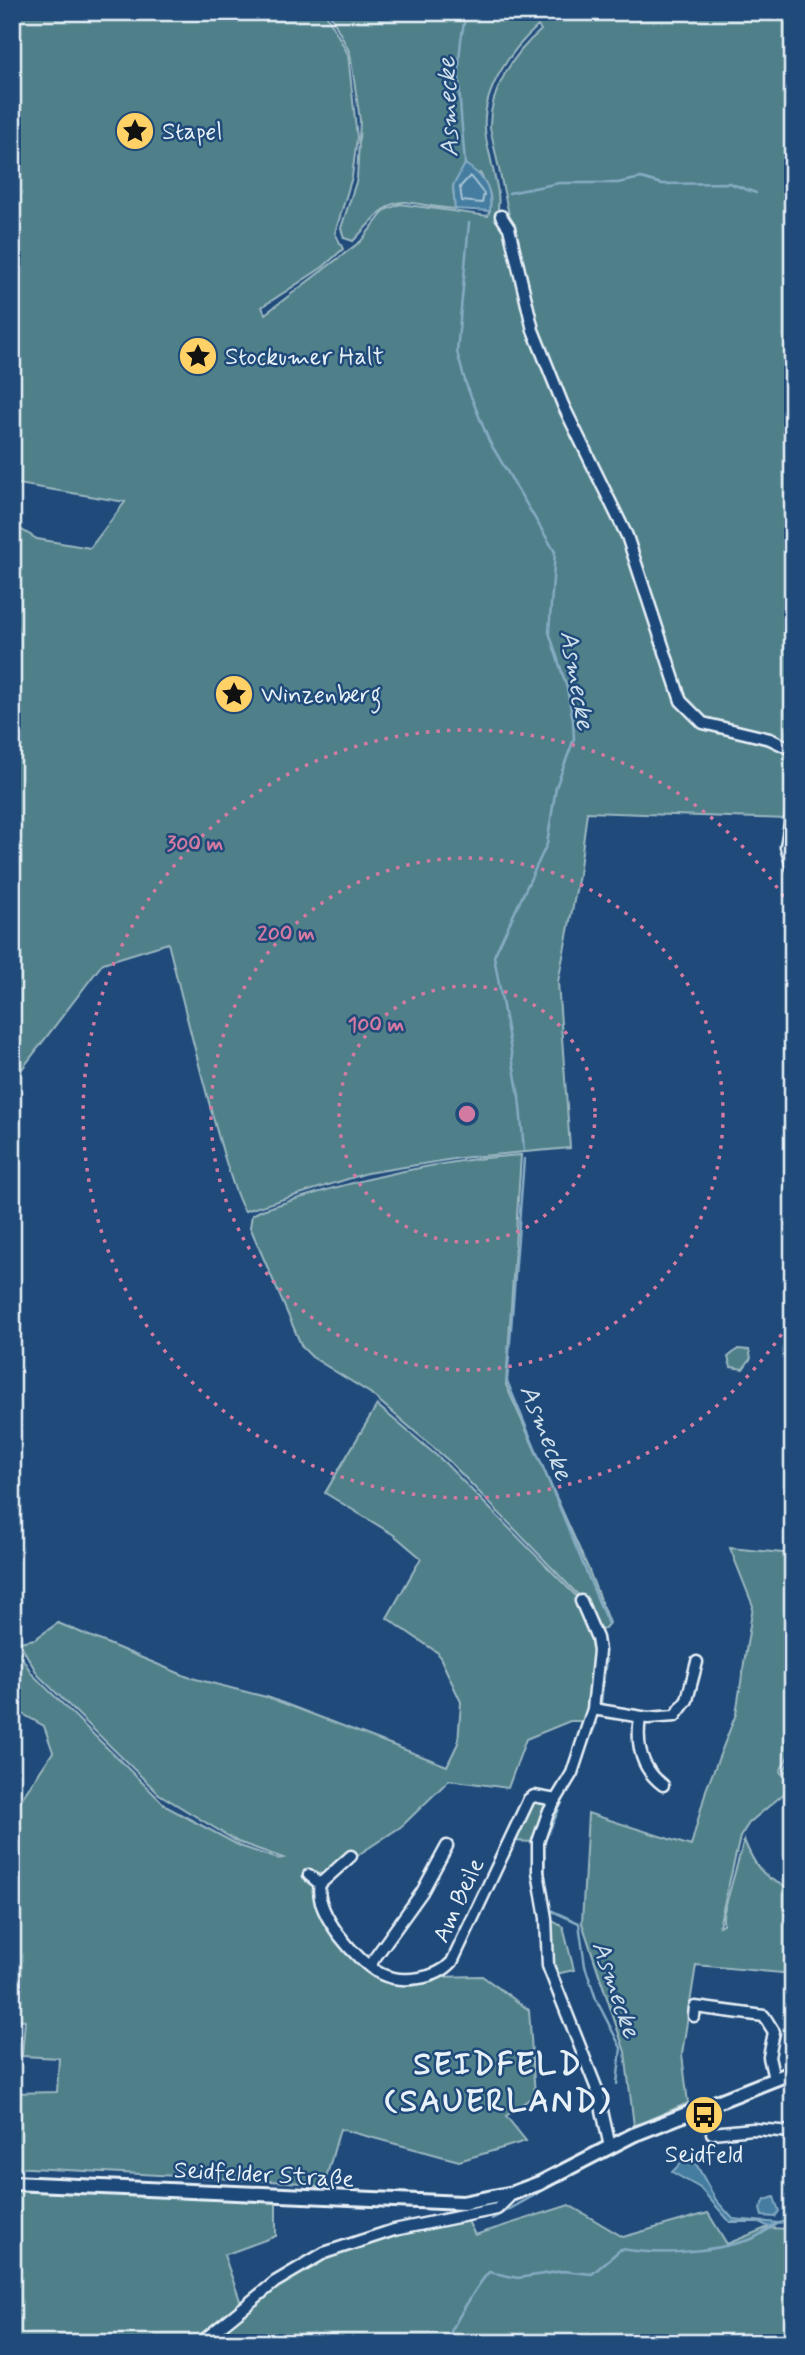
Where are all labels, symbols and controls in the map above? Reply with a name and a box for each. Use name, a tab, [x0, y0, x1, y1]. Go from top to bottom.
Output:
water label: Asmecke	[430, 55, 468, 158]
place icon: Stapel	[114, 110, 156, 152]
place label: Stapel	[162, 117, 222, 148]
place icon: Stockumer Halt	[177, 335, 219, 377]
place label: Stockumer Halt	[225, 342, 384, 373]
water label: Asmecke	[551, 628, 602, 734]
place icon: Winzenberg	[213, 673, 255, 715]
place label: Winzenberg	[261, 680, 381, 714]
text: 300 m	[167, 830, 224, 858]
text: 200 m	[257, 920, 315, 948]
text: 100 m	[348, 1011, 404, 1039]
centre of rings	[455, 1102, 479, 1126]
water label: Asmecke	[511, 1380, 580, 1486]
street label: Am Beile	[426, 1853, 493, 1948]
water label: Asmecke	[583, 1937, 648, 2043]
district label: SEIDFELD (SAUERLAND)	[384, 2044, 612, 2123]
bus stop icon: Seidfeld	[683, 2094, 725, 2136]
place label: Seidfeld	[665, 2140, 743, 2171]
street label: Seidfelder Straße	[173, 2155, 355, 2196]

